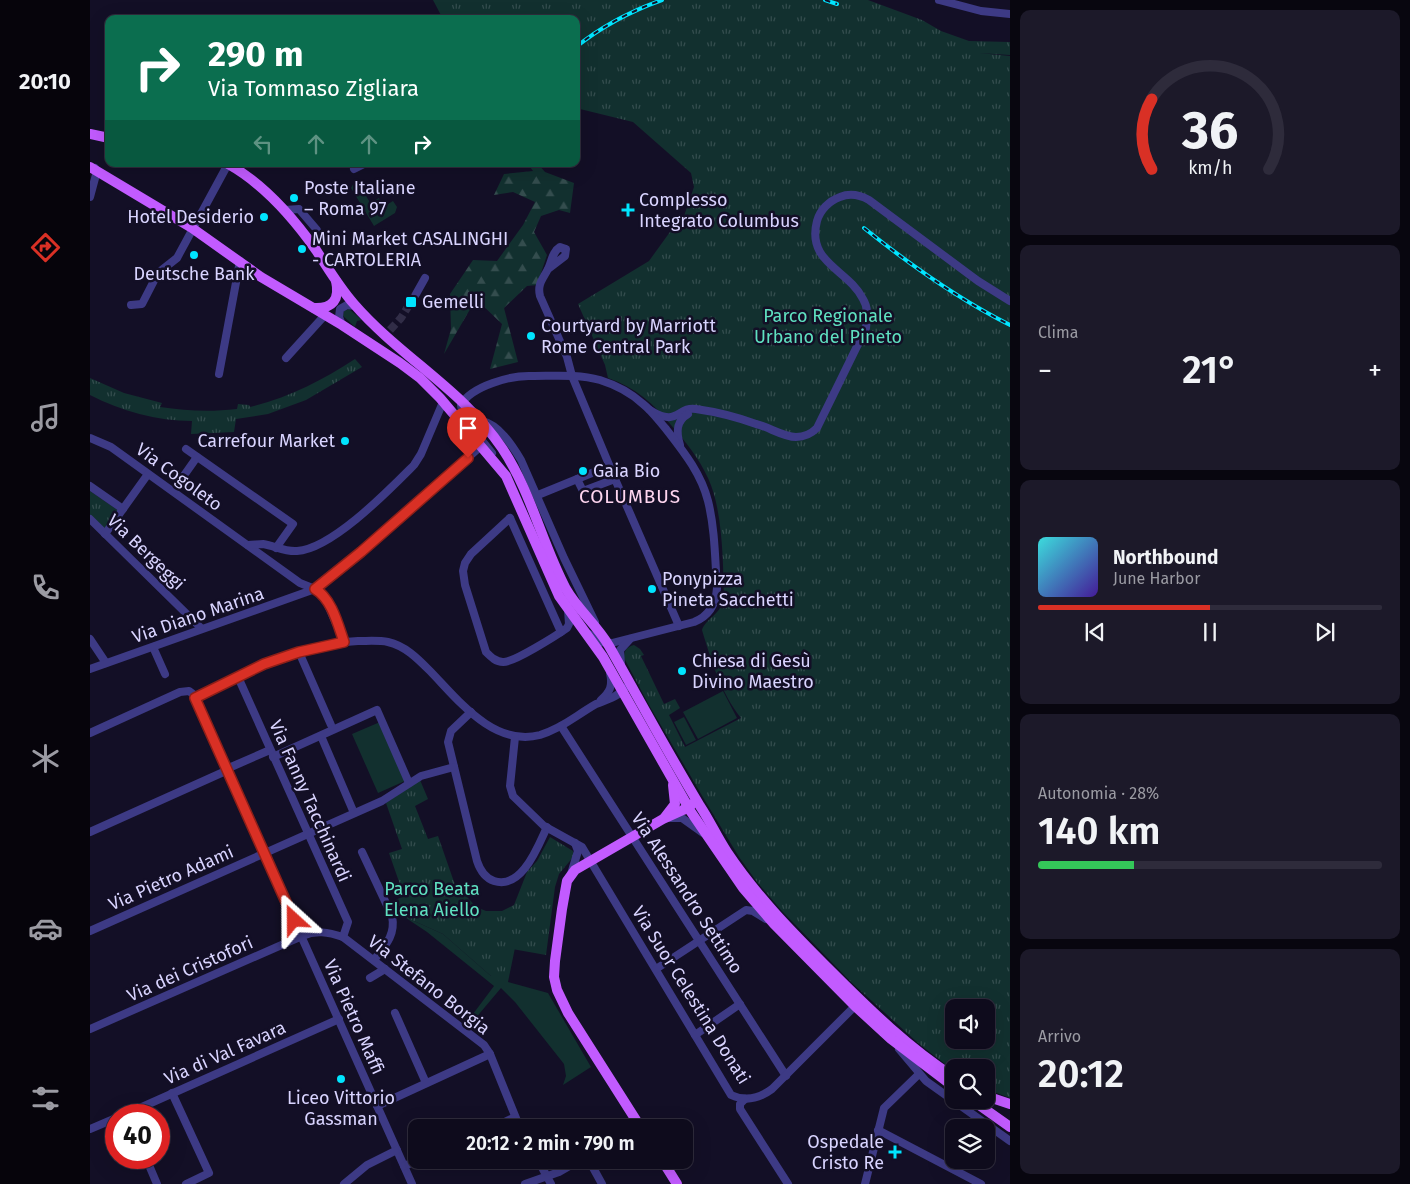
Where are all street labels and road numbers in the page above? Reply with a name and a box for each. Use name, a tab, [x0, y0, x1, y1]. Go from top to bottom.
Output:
street label: Via Cogoleto	[132, 438, 226, 516]
street label: Via Bergeggi	[102, 509, 190, 595]
street label: Via Diano Marina	[129, 582, 267, 648]
street label: Via Fanny Tacchinardi	[264, 717, 356, 885]
street label: Via Alessandro Settimo	[627, 808, 747, 978]
street label: Via Pietro Adami	[105, 841, 237, 915]
street label: Via Suor Celestina Donati	[627, 902, 755, 1088]
street label: Via Stefano Borgia	[363, 930, 495, 1040]
street label: Via dei Cristofori	[124, 931, 256, 1007]
street label: Via Pietro Maffi	[319, 956, 389, 1078]
street label: Via di Val Favara	[161, 1016, 289, 1090]

